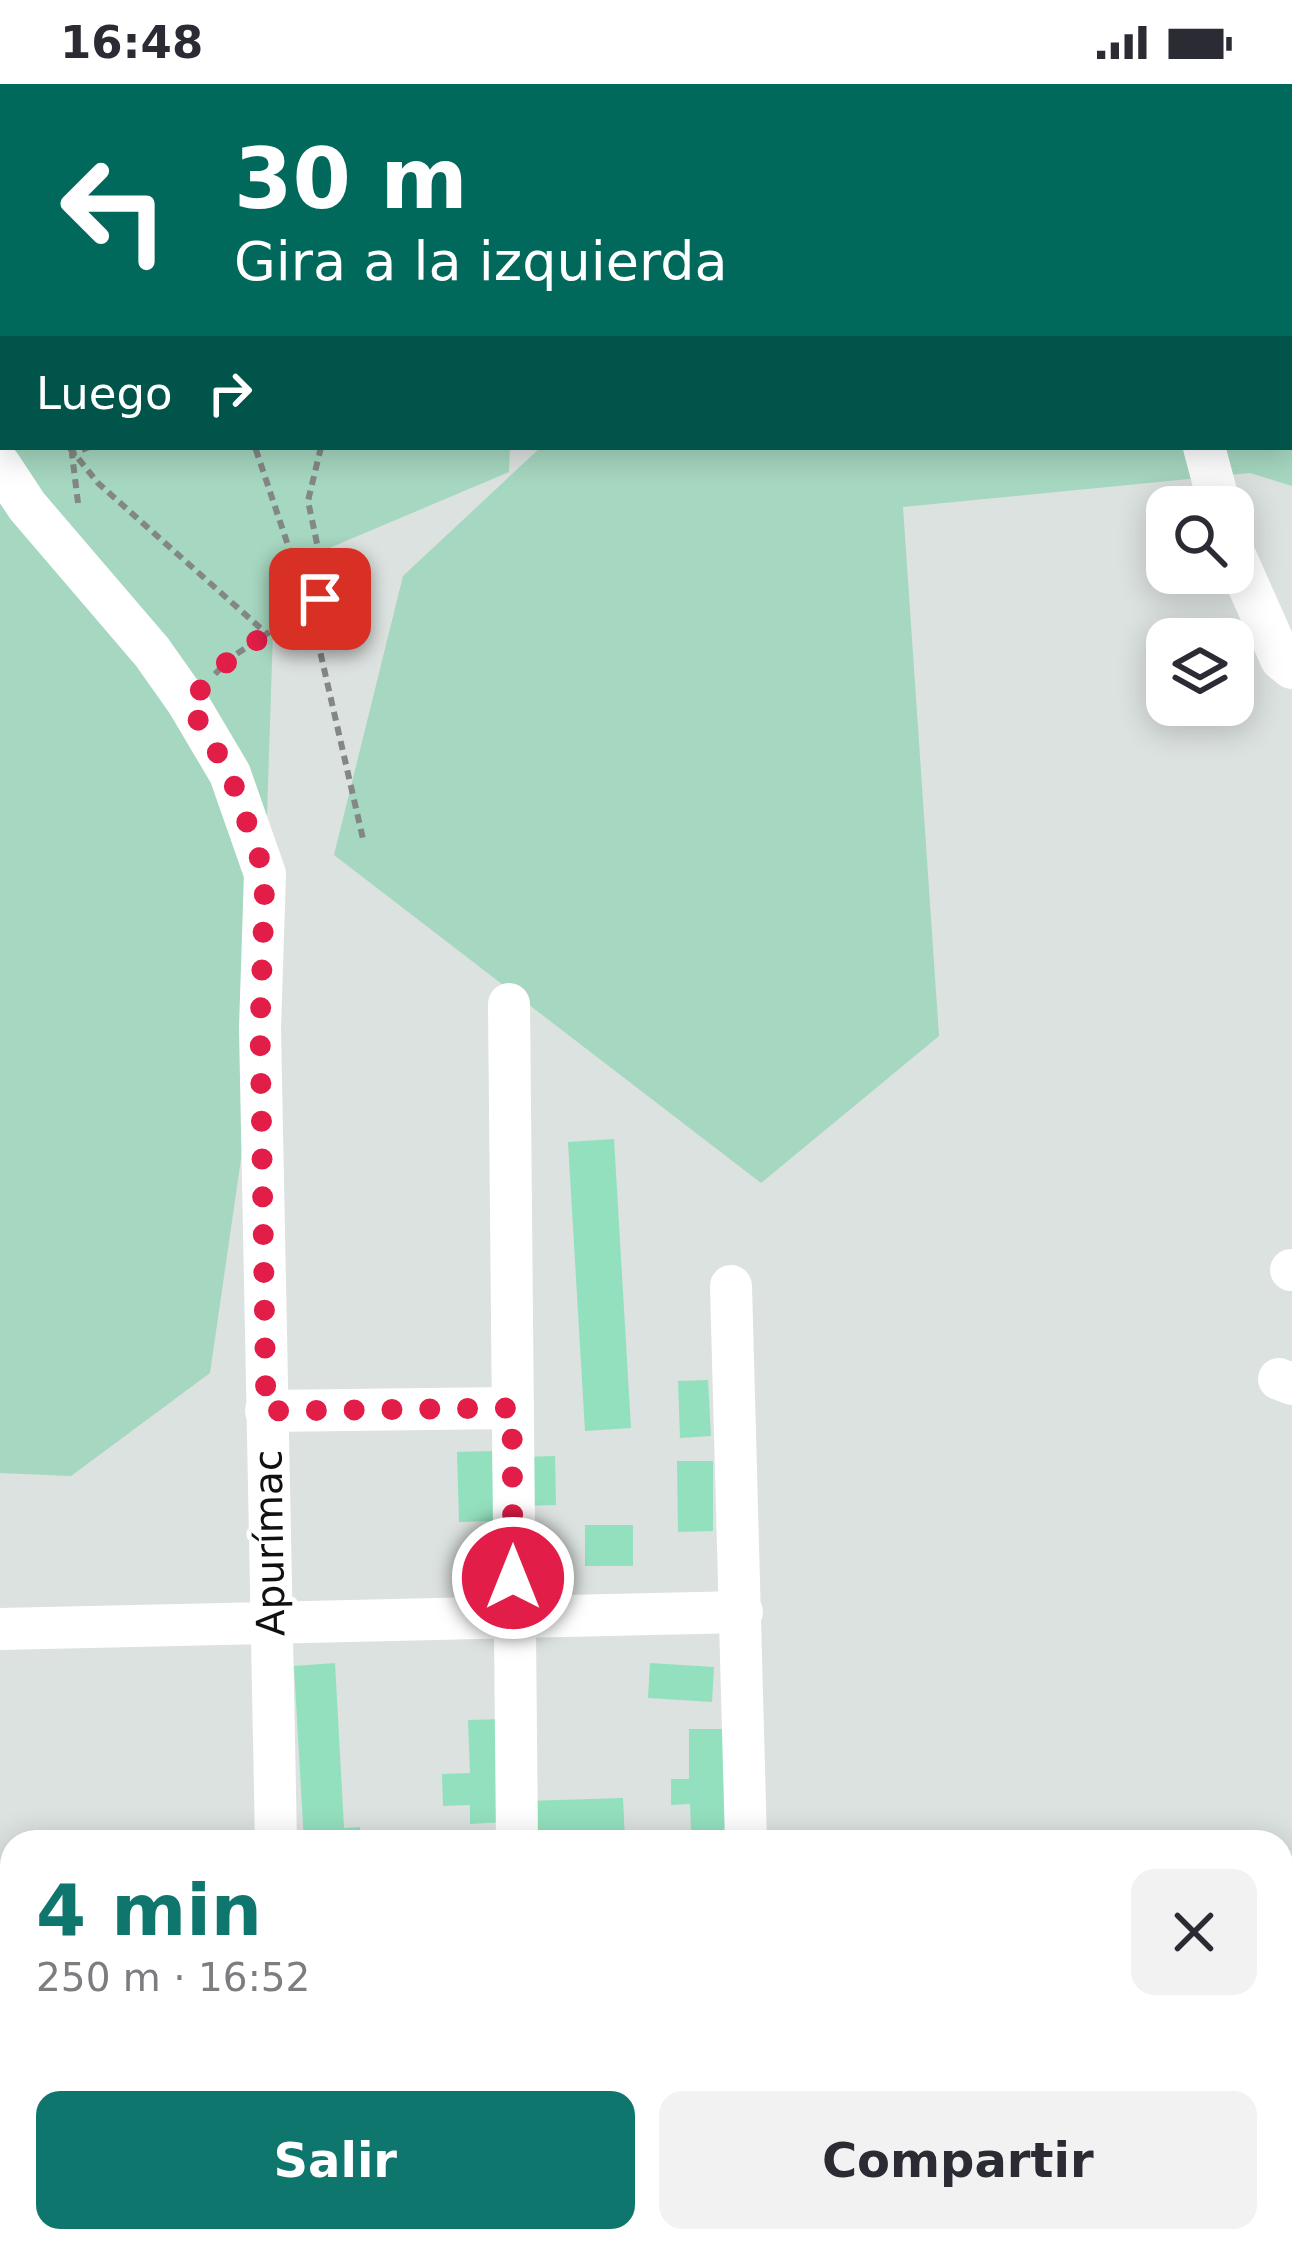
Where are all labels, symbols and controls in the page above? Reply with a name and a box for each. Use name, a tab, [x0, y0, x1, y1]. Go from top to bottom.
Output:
text: 16:48	[60, 16, 203, 69]
text: 30 m	[234, 130, 468, 228]
icon: left	[36, 132, 192, 288]
text: Gira a la izquierda	[234, 230, 728, 293]
icon: right	[197, 360, 263, 426]
text: Luego	[36, 367, 173, 420]
map controls	[1146, 486, 1254, 726]
button: search	[1146, 486, 1254, 594]
pin	[269, 548, 371, 650]
icon: arrive	[287, 566, 353, 632]
button: layers	[1146, 618, 1254, 726]
street label: Apurímac	[245, 1449, 294, 1637]
position arrow	[450, 1515, 576, 1641]
text: 4 min	[36, 1868, 262, 1952]
button: close	[1131, 1869, 1257, 1995]
text: 250 m · 16:52	[36, 1955, 310, 2000]
button: Salir	[36, 2091, 635, 2229]
button: Compartir	[659, 2091, 1257, 2229]

